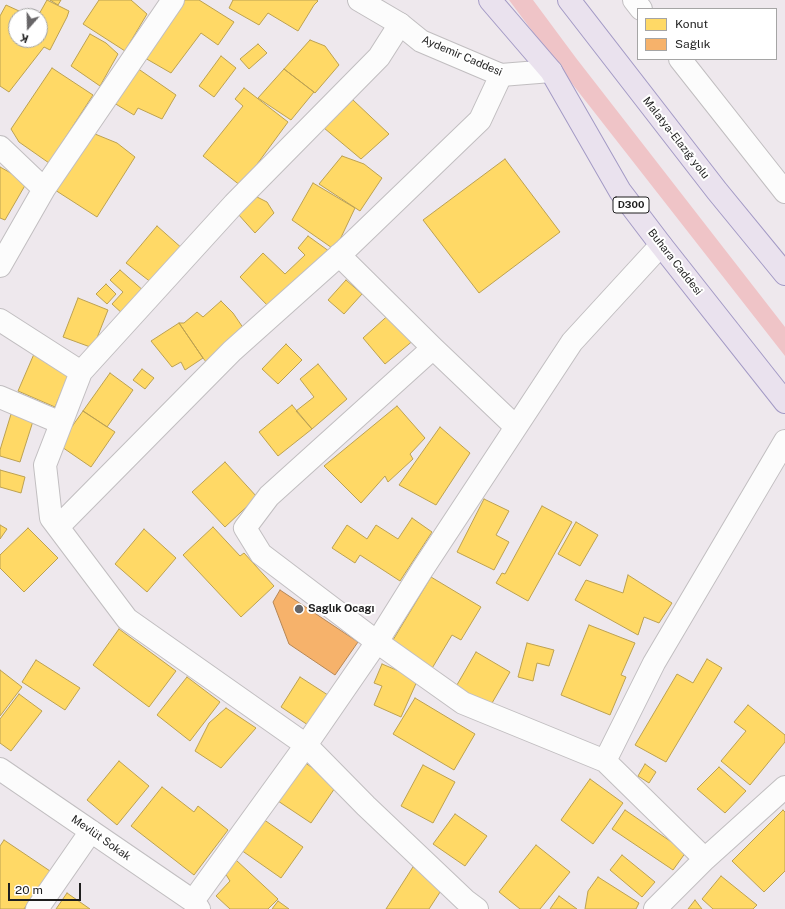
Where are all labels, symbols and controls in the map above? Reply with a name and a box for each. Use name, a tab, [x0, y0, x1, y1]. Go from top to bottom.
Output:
north arrow	[8, 8, 48, 48]
legend	[637, 8, 777, 60]
text: Konut	[675, 17, 708, 31]
text: K	[18, 31, 30, 45]
street label: Aydemir Caddesi	[420, 33, 504, 79]
text: Sağlık	[675, 37, 710, 51]
street label: Malatya-Elazığ yolu	[640, 94, 712, 182]
road number: D300	[613, 197, 649, 213]
street label: Buhara Caddesi	[645, 226, 705, 298]
place label: Saglık Ocagı	[308, 602, 374, 616]
marker: Saglık Ocagı	[293, 603, 305, 615]
street label: Mevlüt Sokak	[69, 813, 133, 863]
scale bar	[10, 875, 83, 901]
text: 20 m	[15, 883, 43, 897]

